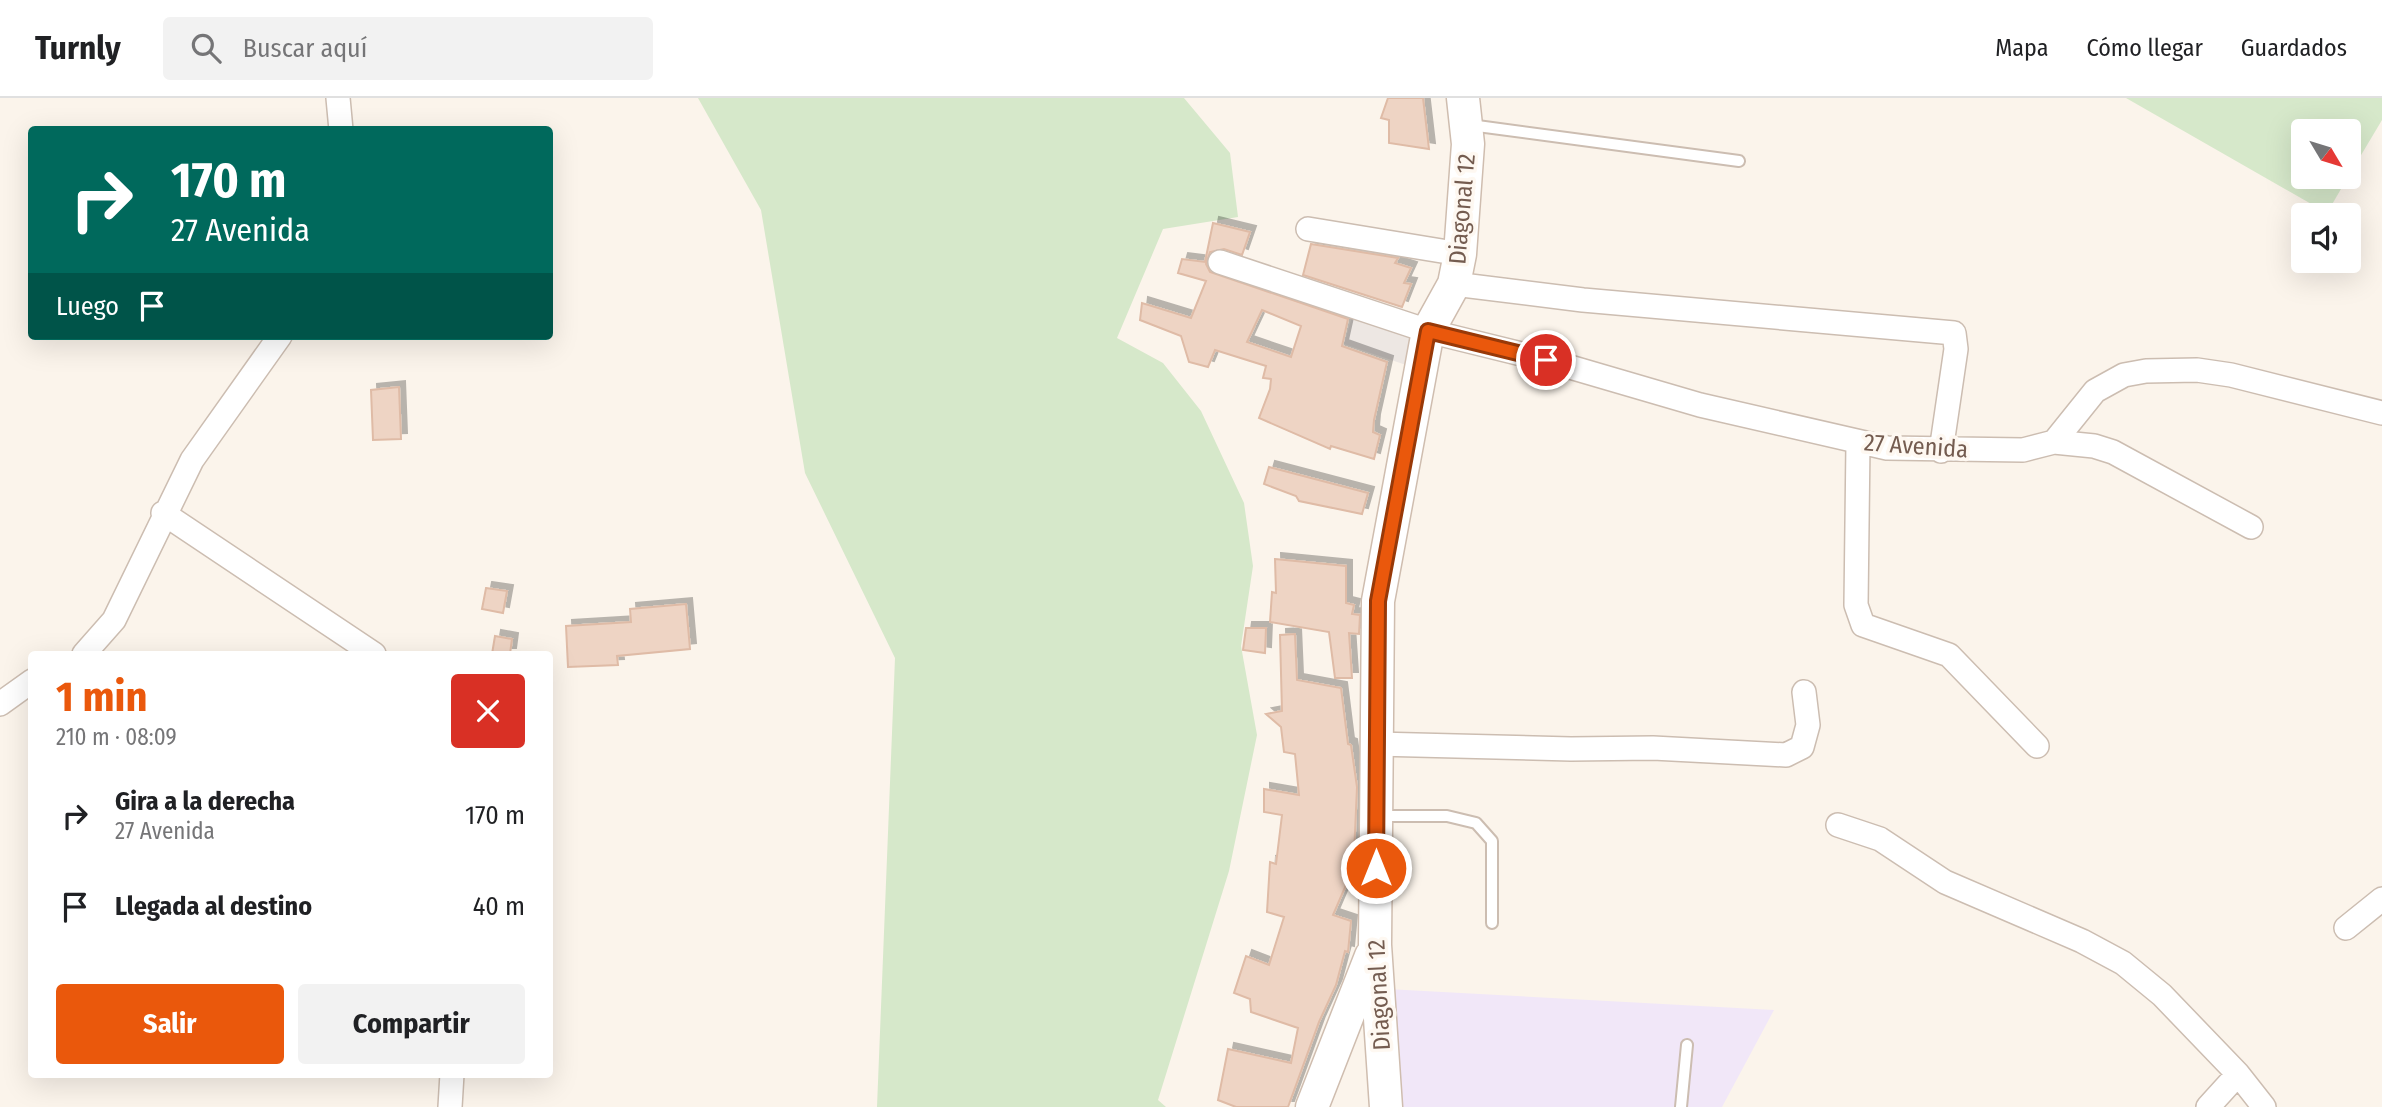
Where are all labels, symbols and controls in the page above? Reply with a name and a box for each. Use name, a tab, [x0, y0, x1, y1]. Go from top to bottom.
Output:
search box	[163, 17, 653, 80]
text: Turnly	[35, 28, 121, 68]
icon: search	[187, 29, 225, 67]
text: Buscar aquí	[243, 33, 367, 64]
text: Mapa	[1995, 34, 2048, 62]
text: Cómo llegar	[2086, 34, 2203, 62]
text: Guardados	[2241, 34, 2347, 62]
north arrow	[2291, 119, 2361, 189]
map controls	[2291, 119, 2361, 273]
text: 170 m	[171, 151, 287, 210]
street label: Diagonal 12	[1443, 152, 1481, 266]
icon: right	[56, 154, 147, 245]
button: sound	[2291, 203, 2361, 273]
text: 27 Avenida	[171, 211, 310, 249]
icon: arrive	[133, 287, 171, 325]
text: Luego	[56, 291, 119, 322]
pin	[1516, 330, 1576, 390]
icon: arrive	[1527, 341, 1565, 379]
street label: 27 Avenida	[1863, 428, 1969, 464]
text: 1 min	[56, 672, 147, 722]
button: close	[451, 674, 525, 748]
text: 210 m · 08:09	[56, 723, 177, 751]
text: Gira a la derecha	[115, 786, 295, 817]
icon: right	[56, 797, 94, 835]
text: 170 m	[465, 800, 525, 831]
text: 27 Avenida	[115, 817, 215, 845]
position arrow	[1339, 831, 1413, 905]
icon: arrive	[56, 888, 94, 926]
text: Llegada al destino	[115, 891, 312, 922]
text: 40 m	[473, 891, 525, 922]
street label: Diagonal 12	[1362, 939, 1396, 1051]
button: Salir	[56, 984, 284, 1064]
button: Compartir	[298, 984, 525, 1064]

